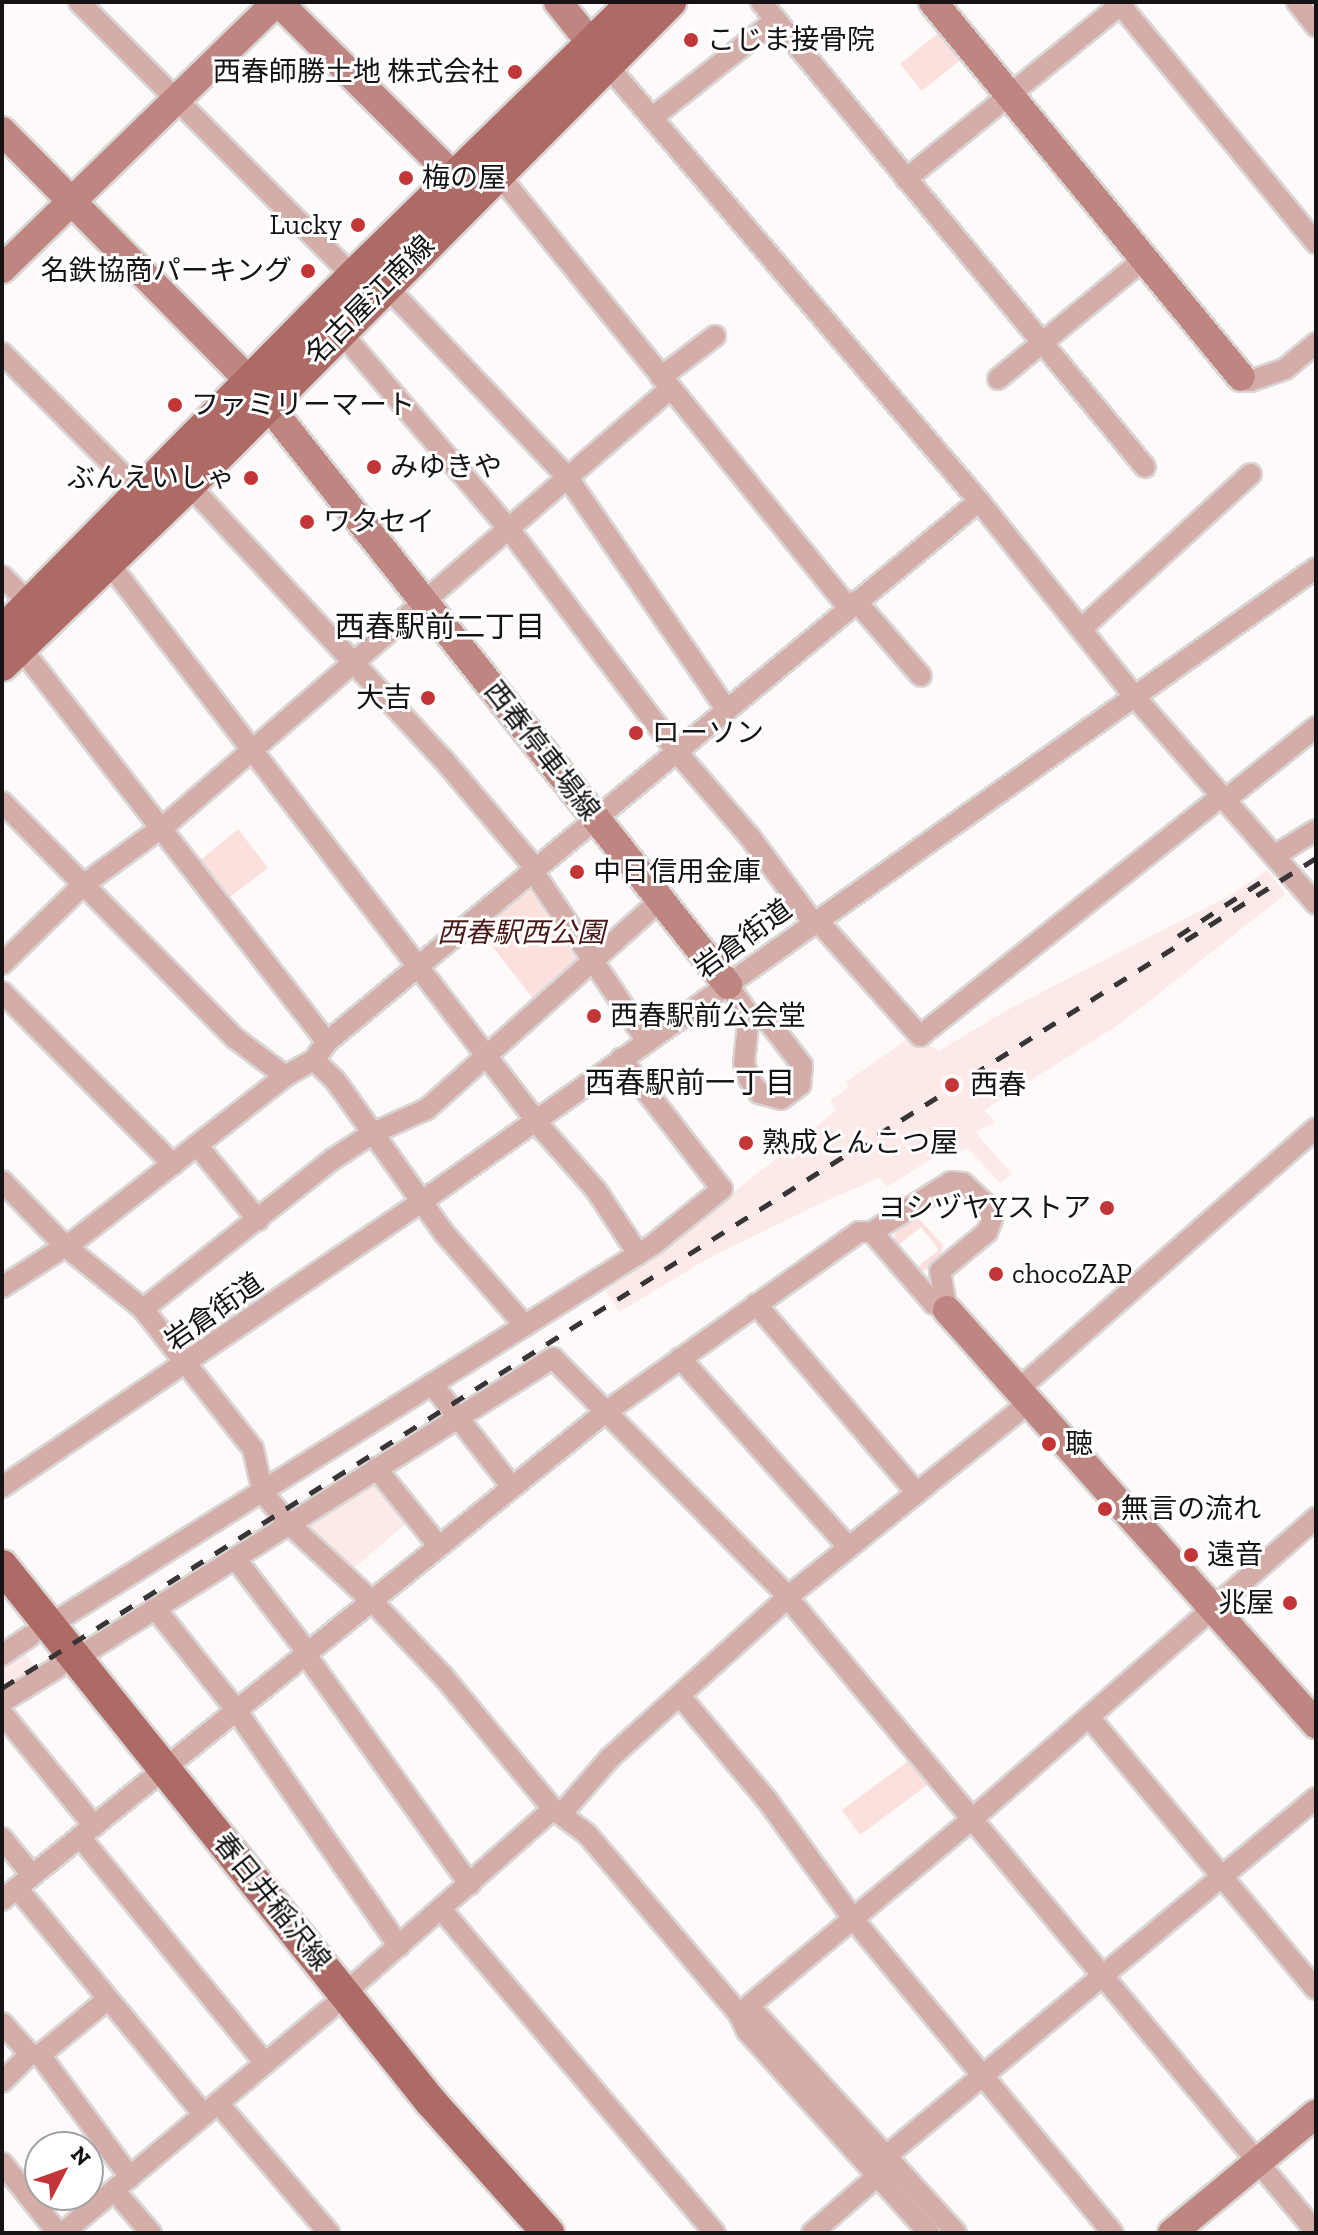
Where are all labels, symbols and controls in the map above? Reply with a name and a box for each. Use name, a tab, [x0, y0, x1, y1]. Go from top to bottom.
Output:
place label: こじま接骨院	[707, 23, 875, 57]
marker: こじま接骨院	[682, 31, 700, 49]
place label: 西春師勝土地 株式会社	[213, 55, 499, 89]
marker: 西春師勝土地 株式会社	[506, 63, 524, 81]
place label: 梅の屋	[422, 161, 506, 195]
marker: 梅の屋	[397, 169, 415, 187]
place label: Lucky	[269, 208, 342, 242]
marker: Lucky	[349, 216, 367, 234]
street label: 名古屋江南線	[299, 229, 441, 371]
place label: 名鉄協商パーキング	[40, 254, 292, 288]
marker: 名鉄協商パーキング	[299, 262, 317, 280]
place label: ファミリーマート	[191, 388, 415, 422]
marker: ファミリーマート	[166, 396, 184, 414]
place label: みゆきや	[390, 450, 502, 484]
marker: みゆきや	[365, 458, 383, 476]
place label: ぶんえいしゃ	[67, 461, 235, 495]
marker: ぶんえいしゃ	[242, 469, 260, 487]
place label: ワタセイ	[323, 505, 435, 539]
marker: ワタセイ	[298, 513, 316, 531]
district label: 西春駅前二丁目	[335, 609, 545, 645]
street label: 西春停車場線	[477, 674, 607, 828]
place label: 大吉	[356, 681, 412, 715]
marker: 大吉	[419, 689, 437, 707]
place label: ローソン	[652, 716, 764, 750]
marker: ローソン	[627, 724, 645, 742]
place label: 中日信用金庫	[593, 855, 761, 889]
marker: 中日信用金庫	[568, 863, 586, 881]
street label: 岩倉街道	[688, 892, 798, 986]
park label: 西春駅西公園	[437, 916, 605, 950]
place label: 西春駅前公会堂	[610, 999, 806, 1033]
marker: 西春駅前公会堂	[585, 1007, 603, 1025]
district label: 西春駅前一丁目	[585, 1065, 795, 1101]
place label: 西春	[970, 1068, 1026, 1102]
marker: 西春	[941, 1074, 963, 1096]
place label: 熟成とんこつ屋	[762, 1126, 958, 1160]
marker: 熟成とんこつ屋	[737, 1134, 755, 1152]
place label: ヨシヅヤYストア	[878, 1191, 1091, 1225]
marker: ヨシヅヤYストア	[1098, 1199, 1116, 1217]
place label: chocoZAP	[1012, 1257, 1132, 1291]
marker: chocoZAP	[987, 1265, 1005, 1283]
street label: 岩倉街道	[158, 1266, 270, 1358]
place label: 聴	[1065, 1427, 1093, 1461]
marker: 聴	[1040, 1435, 1058, 1453]
place label: 無言の流れ	[1121, 1492, 1261, 1526]
marker: 無言の流れ	[1096, 1500, 1114, 1518]
place label: 遠音	[1207, 1538, 1263, 1572]
marker: 遠音	[1182, 1546, 1200, 1564]
place label: 兆屋	[1218, 1586, 1274, 1620]
marker: 兆屋	[1281, 1594, 1299, 1612]
street label: 春日井稲沢線	[206, 1826, 338, 1978]
north arrow	[24, 2131, 104, 2211]
text: N	[65, 2141, 97, 2171]

